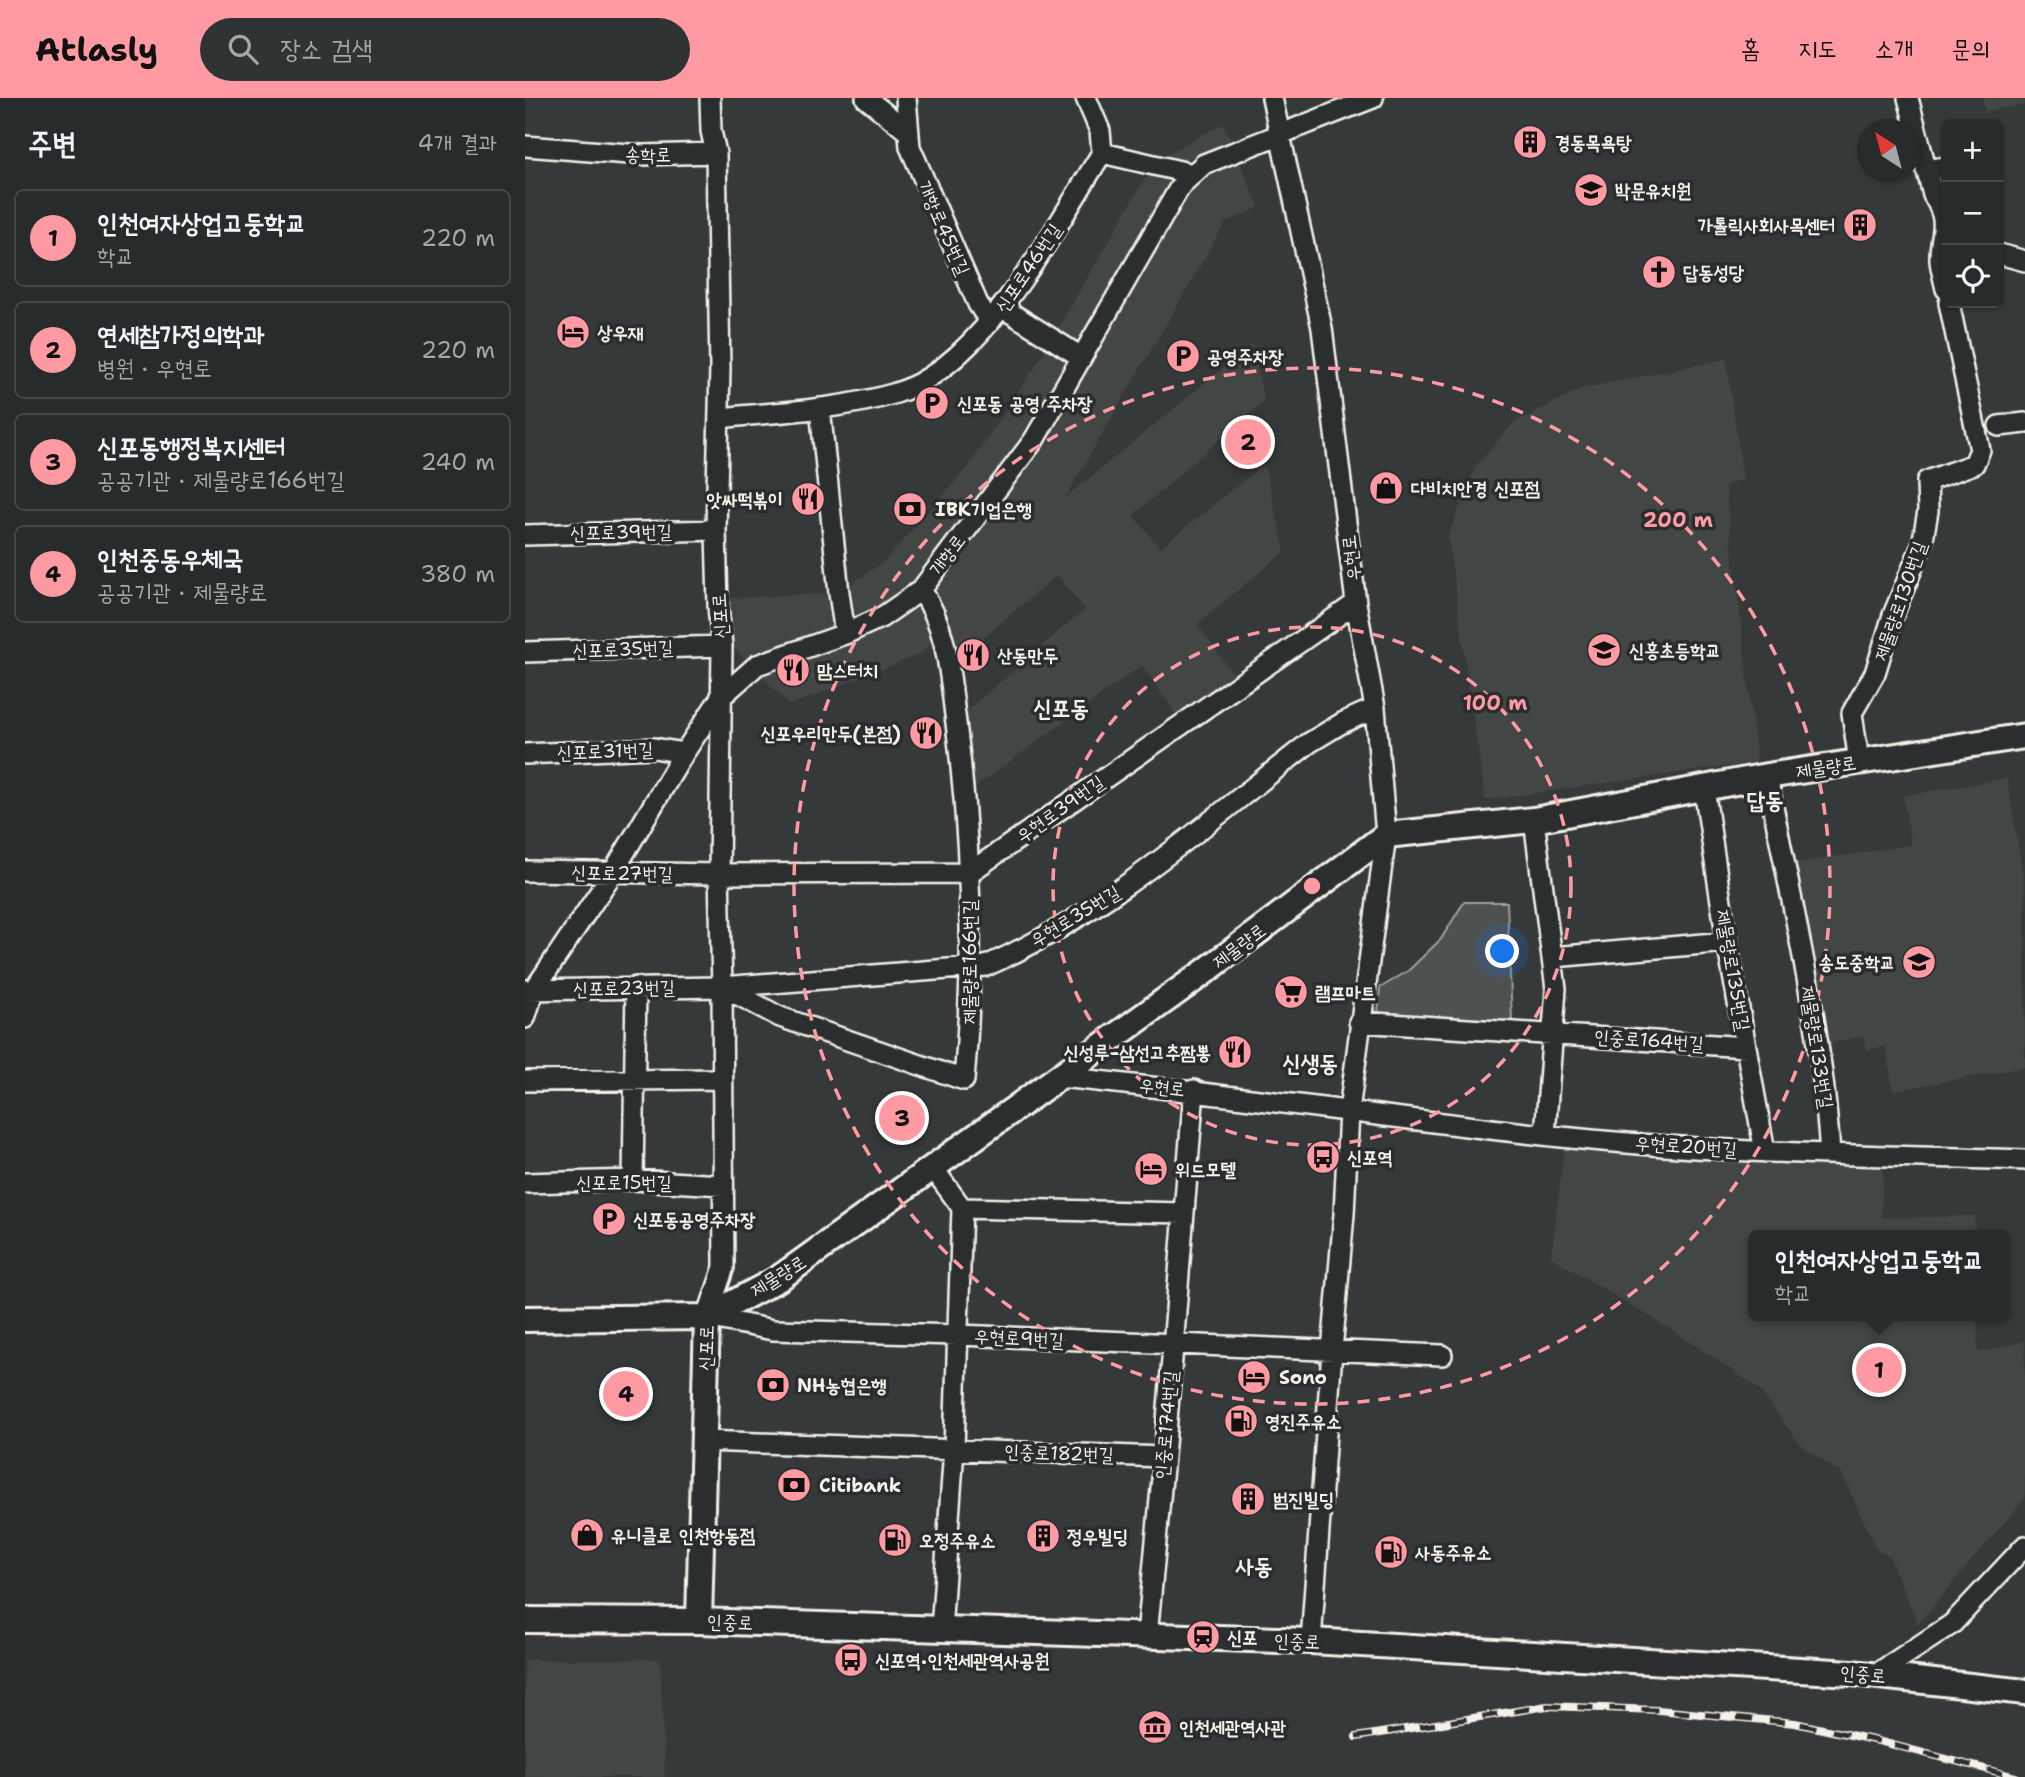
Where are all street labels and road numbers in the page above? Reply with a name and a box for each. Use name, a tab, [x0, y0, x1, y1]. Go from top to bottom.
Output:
street label: 송학로	[625, 142, 671, 167]
street label: 개항로45번길	[912, 177, 976, 279]
street label: 신포로46번길	[989, 218, 1067, 318]
street label: 신포로39번길	[570, 519, 672, 545]
street label: 개항로	[923, 529, 971, 581]
street label: 우현로	[1336, 534, 1366, 582]
street label: 제물량로130번길	[1868, 538, 1932, 664]
street label: 신포로	[706, 592, 734, 640]
street label: 신포로35번길	[572, 635, 674, 663]
street label: 신포로31번길	[556, 737, 654, 765]
street label: 제물량로	[1794, 750, 1858, 784]
street label: 우현로39번길	[1011, 770, 1109, 848]
street label: 신포로27번길	[571, 860, 673, 886]
street label: 우현로35번길	[1025, 879, 1125, 953]
street label: 제물량로166번길	[957, 899, 982, 1025]
street label: 제물량로135번길	[1710, 907, 1756, 1033]
street label: 제물량로	[1207, 918, 1271, 974]
street label: 신포로23번길	[573, 975, 675, 1001]
street label: 제물량로133번길	[1795, 984, 1839, 1110]
street label: 인중로164번길	[1593, 1024, 1705, 1056]
street label: 우현로	[1138, 1072, 1186, 1102]
street label: 우현로20번길	[1634, 1130, 1738, 1162]
street label: 신포로15번길	[576, 1170, 672, 1195]
street label: 제물량로	[745, 1249, 811, 1303]
street label: 우현로9번길	[974, 1323, 1064, 1353]
street label: 신포로	[693, 1325, 719, 1371]
street label: 인중로174번길	[1149, 1370, 1183, 1480]
street label: 인중로182번길	[1004, 1439, 1114, 1467]
street label: 인중로	[707, 1609, 753, 1635]
street label: 인중로	[1274, 1628, 1320, 1654]
street label: 인중로	[1839, 1660, 1887, 1688]

